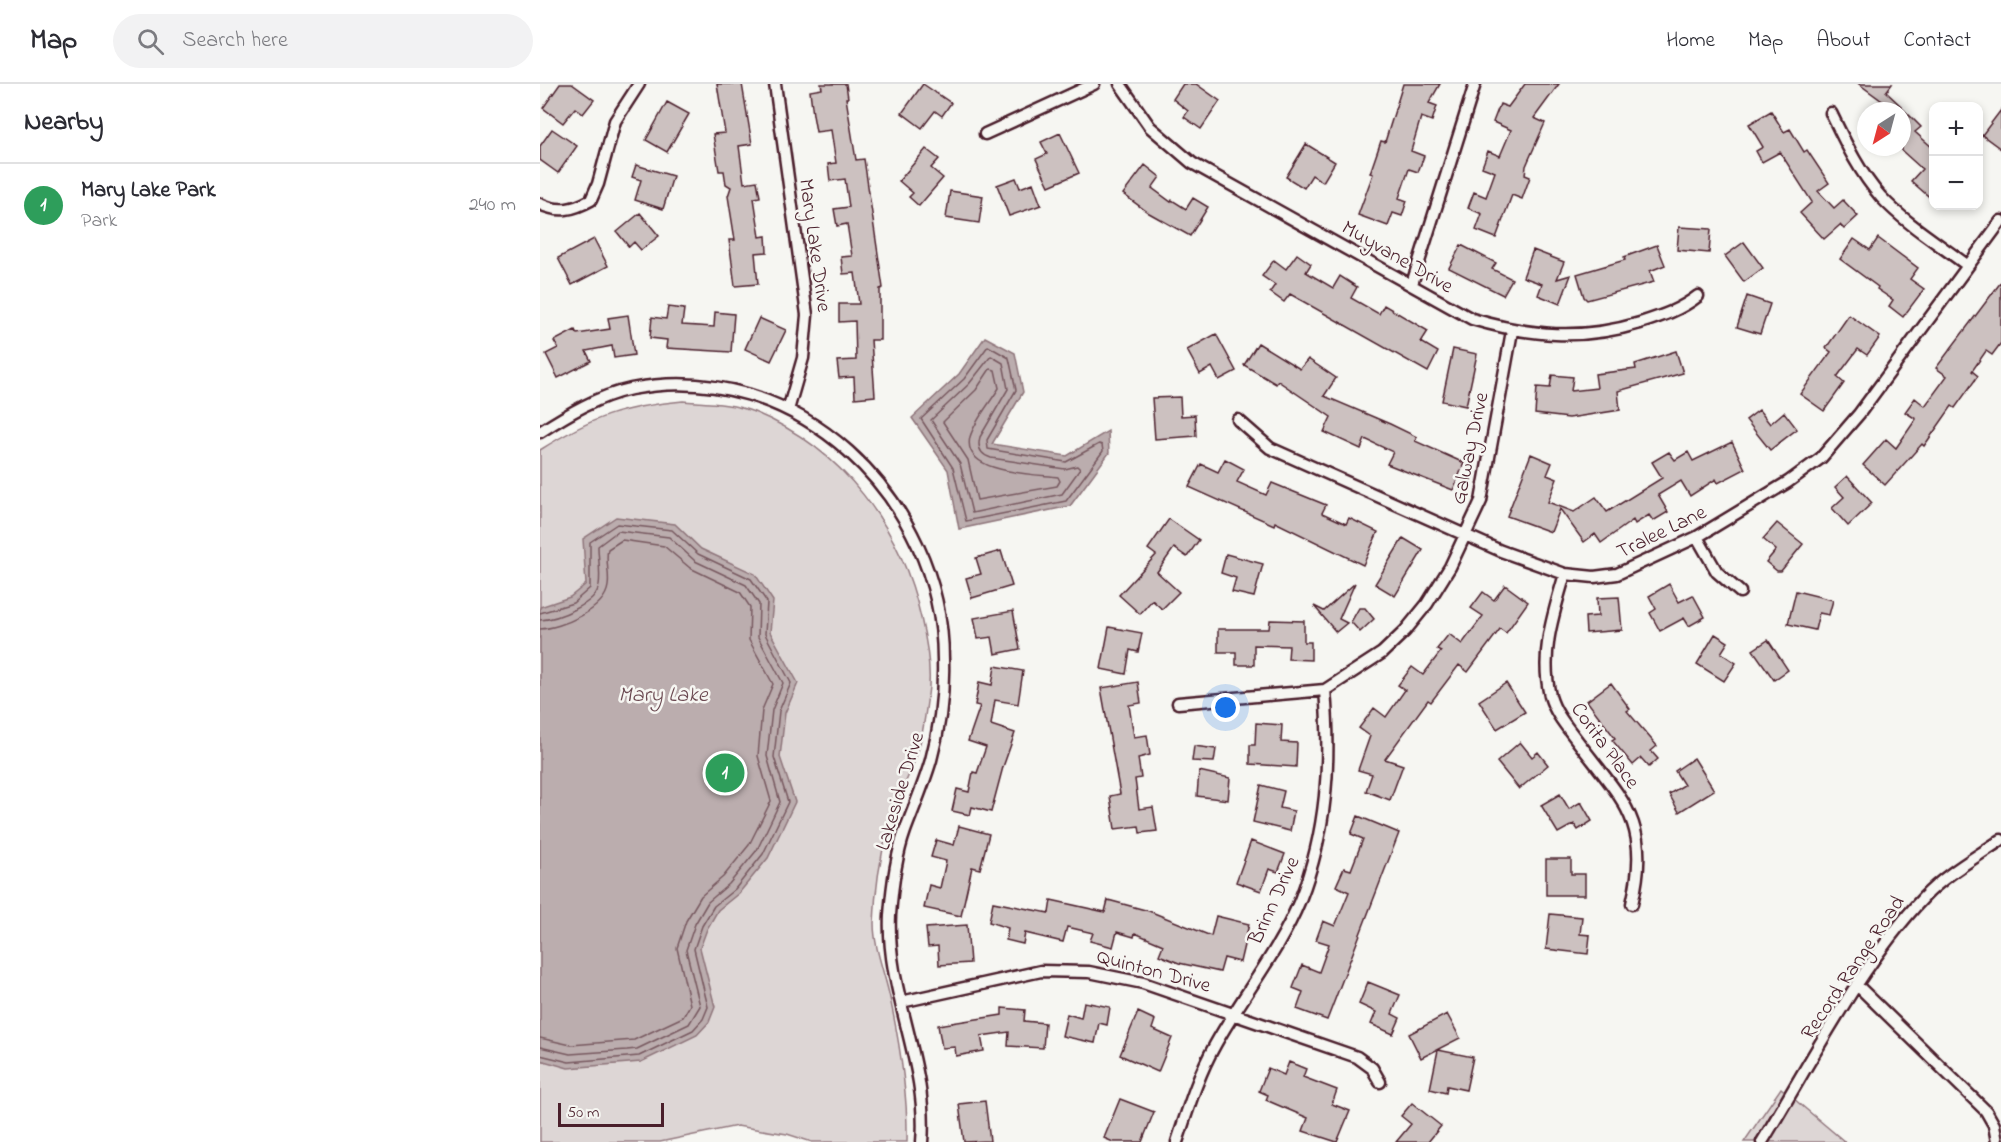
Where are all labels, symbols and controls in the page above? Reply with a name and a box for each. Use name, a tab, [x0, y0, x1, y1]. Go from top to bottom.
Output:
search box	[113, 14, 533, 68]
text: Map	[30, 21, 77, 62]
icon: search	[134, 25, 167, 58]
text: Search here	[182, 25, 288, 57]
text: Home	[1666, 26, 1715, 56]
text: Map	[1748, 26, 1783, 56]
text: About	[1816, 26, 1870, 56]
text: Contact	[1903, 26, 1971, 56]
north arrow	[1857, 102, 1911, 156]
map controls	[1929, 102, 1983, 210]
button: +	[1929, 102, 1983, 156]
text: Nearby	[24, 104, 103, 142]
button: −	[1929, 156, 1983, 210]
text: Mary Lake Park	[81, 175, 216, 207]
street label: Mary Lake Drive	[788, 177, 838, 315]
text: 1	[40, 191, 47, 220]
text: 240 m	[469, 191, 516, 220]
text: Park	[81, 207, 117, 236]
street label: Muyvane Drive	[1335, 214, 1459, 304]
street label: Galway Drive	[1444, 389, 1500, 508]
street label: Tralee Lane	[1612, 498, 1712, 567]
water label: Mary Lake	[618, 680, 709, 712]
your location	[1211, 693, 1240, 722]
street label: Corita Place	[1563, 697, 1647, 796]
street label: Lakeside Drive	[869, 728, 933, 855]
pin: 1	[706, 750, 744, 796]
street label: Brinn Drive	[1241, 851, 1309, 951]
street label: Record Range Road	[1794, 890, 1915, 1047]
street label: Quinton Drive	[1093, 942, 1214, 1002]
scale bar	[558, 1100, 664, 1128]
text: 50 m	[567, 1101, 599, 1125]

